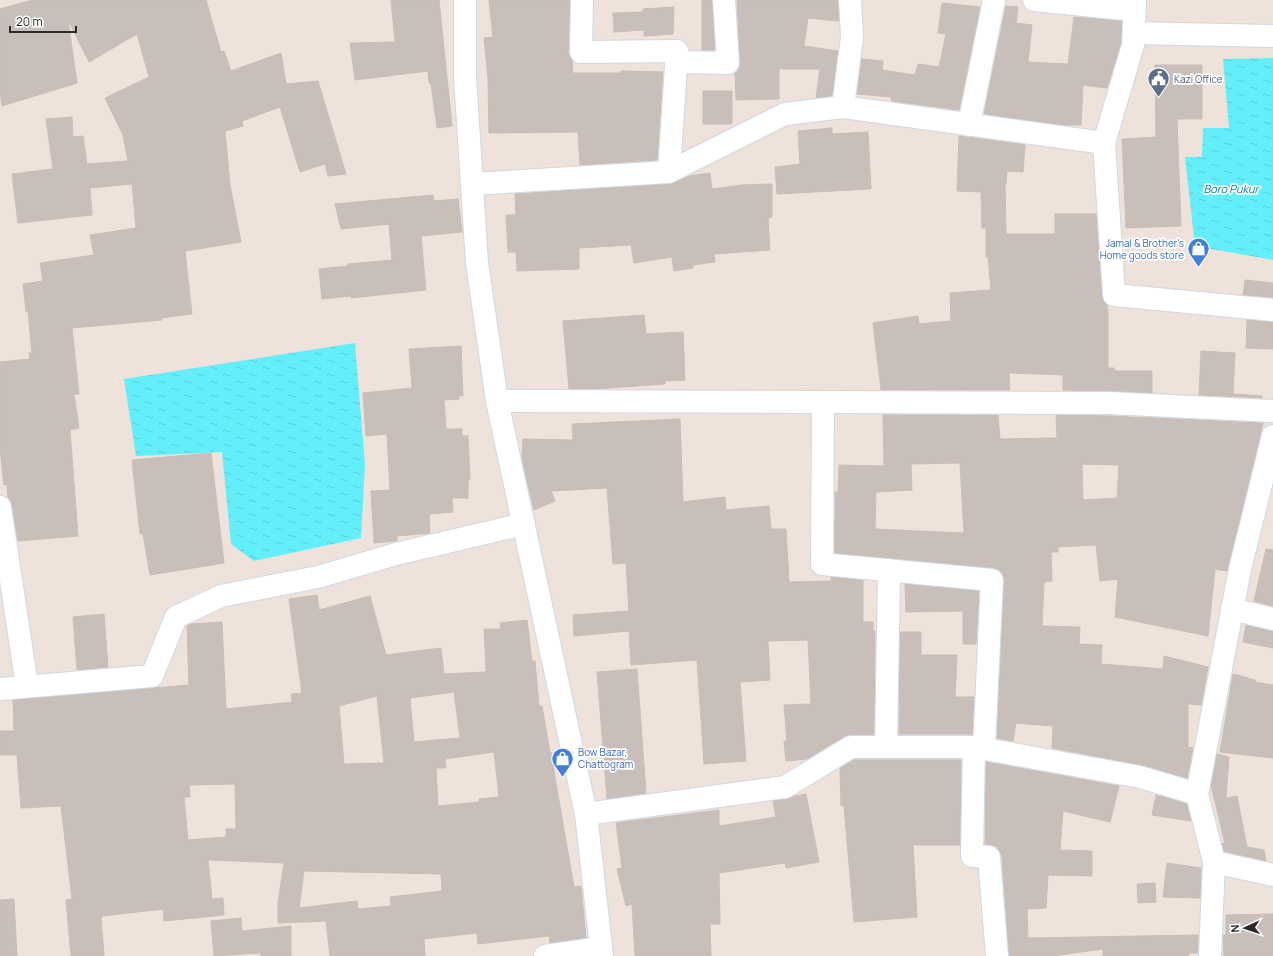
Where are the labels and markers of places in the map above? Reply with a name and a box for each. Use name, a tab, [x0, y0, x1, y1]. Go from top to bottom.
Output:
public building icon: Kazi Office	[1145, 66, 1171, 99]
place label: Kazi Office	[1174, 72, 1223, 86]
place label: Jamal & Brother's Home goods store	[1100, 236, 1184, 262]
shop icon: Jamal & Brother's Home goods store	[1186, 236, 1212, 269]
shop icon: Bow Bazar, Chattogram	[550, 745, 576, 778]
place label: Bow Bazar, Chattogram	[578, 745, 633, 771]

